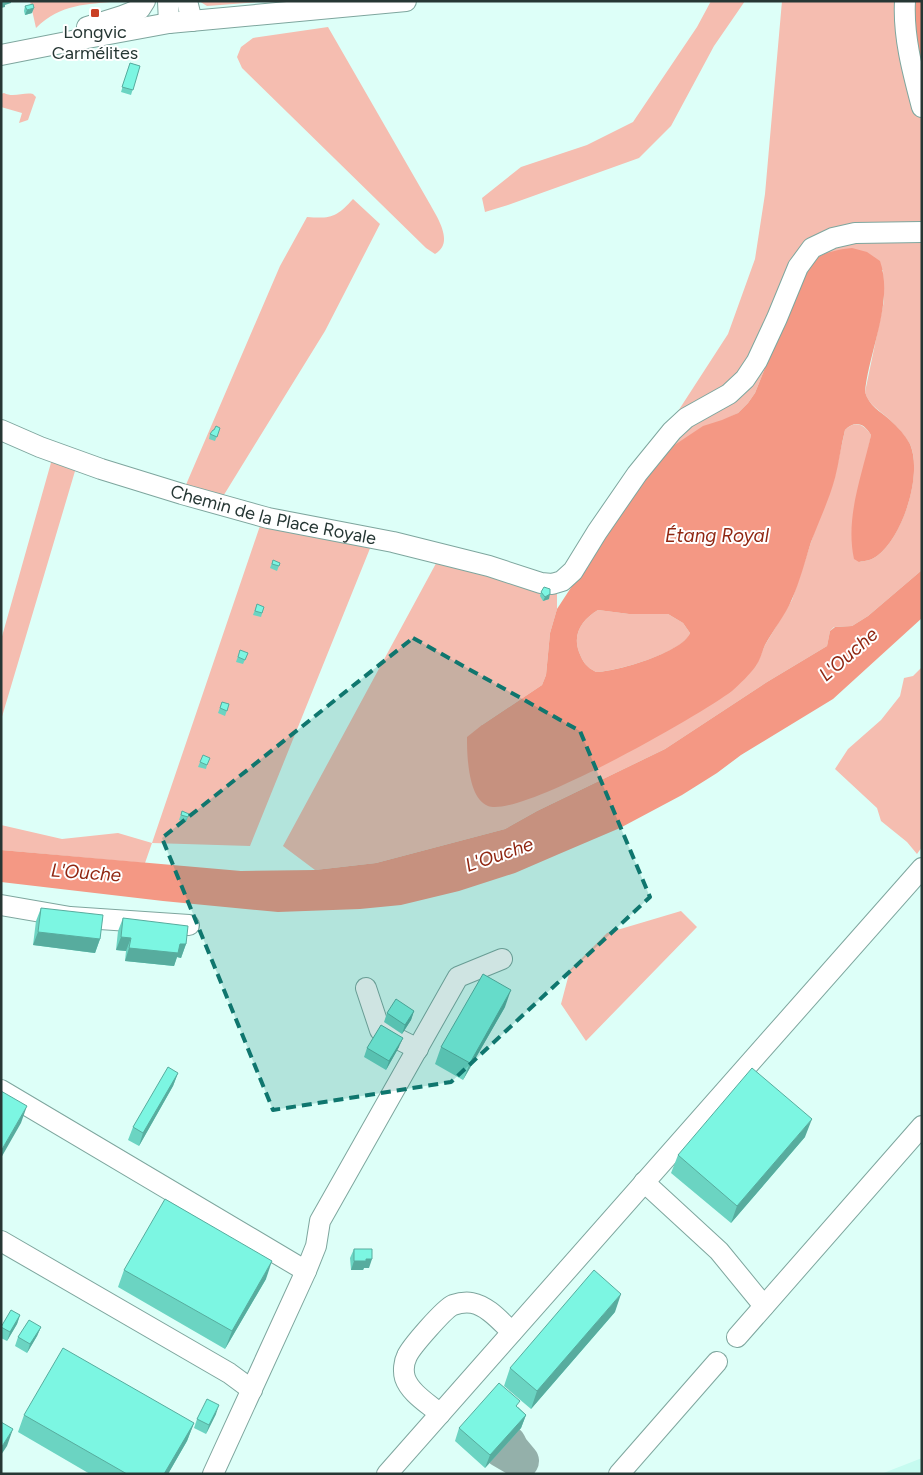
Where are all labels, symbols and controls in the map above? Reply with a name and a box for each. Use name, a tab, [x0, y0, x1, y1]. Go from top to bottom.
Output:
marker: Longvic Carmélites	[89, 7, 101, 19]
place label: Longvic Carmélites	[52, 21, 138, 64]
street label: Chemin de la Place Royale	[168, 480, 378, 550]
water label: Étang Royal	[665, 524, 770, 547]
water label: L'Ouche	[814, 622, 883, 686]
water label: L'Ouche	[462, 832, 537, 877]
water label: L'Ouche	[50, 859, 122, 886]

